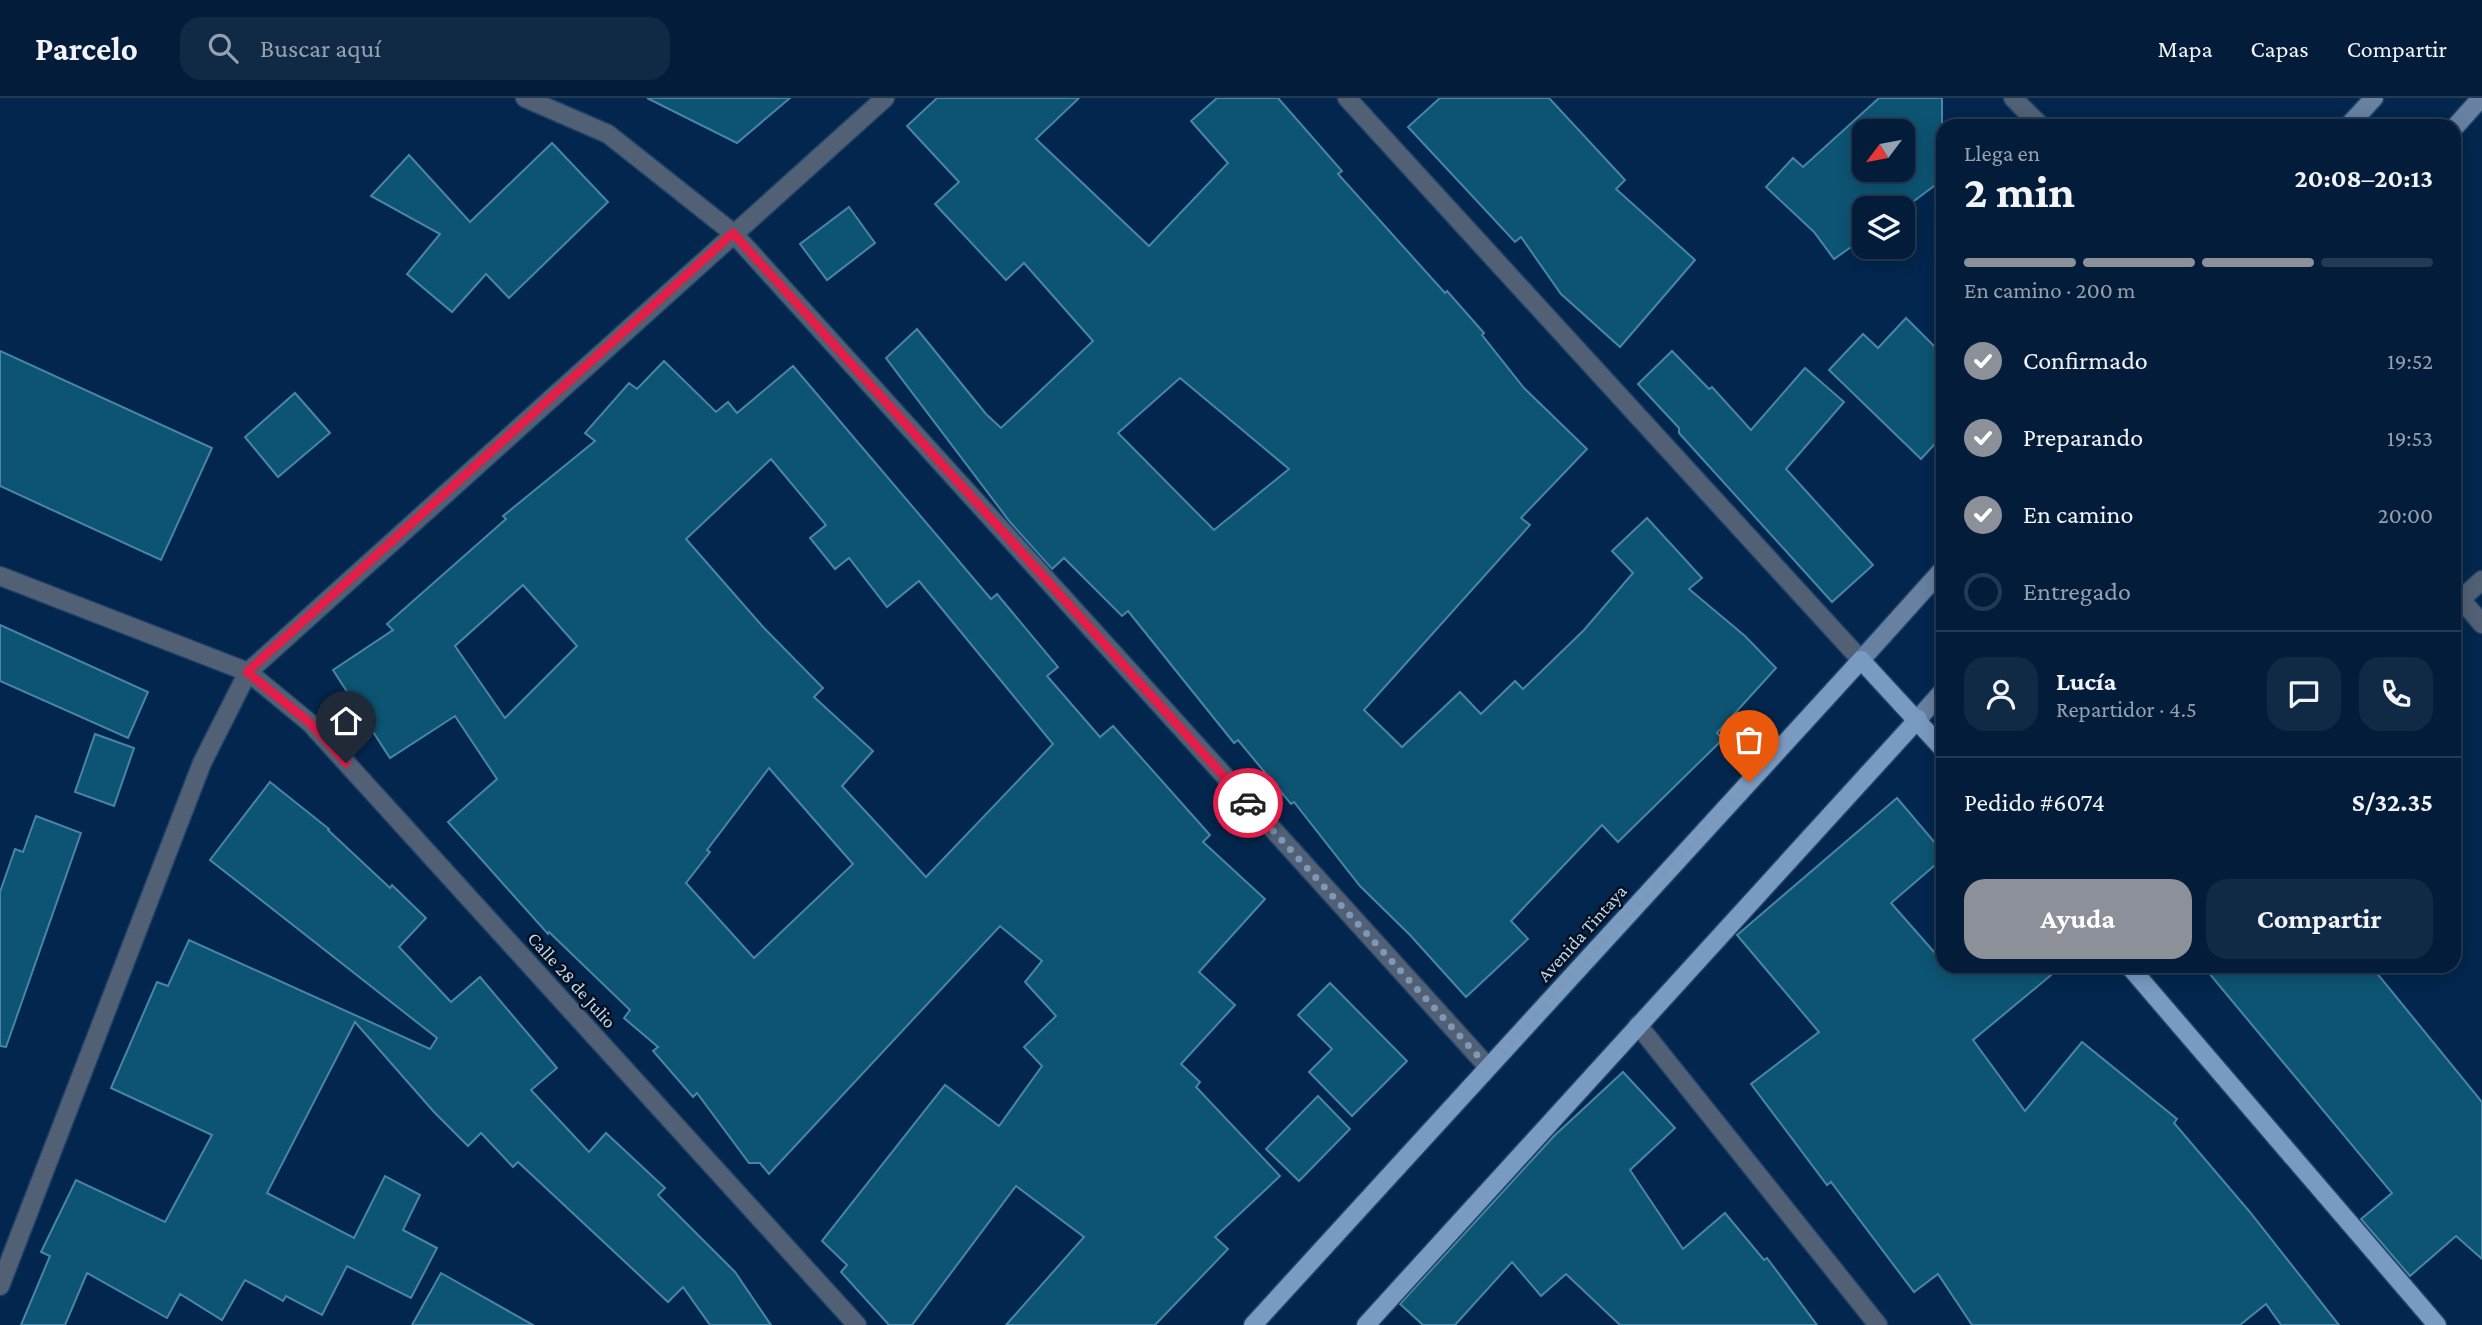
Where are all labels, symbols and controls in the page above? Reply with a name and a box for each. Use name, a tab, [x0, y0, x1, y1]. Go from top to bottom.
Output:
search box	[180, 17, 670, 80]
icon: search	[204, 29, 242, 67]
text: Parcelo	[35, 30, 138, 67]
text: Buscar aquí	[260, 34, 381, 63]
text: Mapa	[2158, 35, 2213, 62]
text: Capas	[2251, 35, 2309, 62]
text: Compartir	[2347, 35, 2447, 62]
north arrow	[1852, 119, 1914, 182]
map controls	[1852, 119, 1915, 259]
text: Llega en	[1964, 140, 2040, 166]
text: 20:08–20:13	[2294, 164, 2433, 193]
text: 2 min	[1964, 166, 2075, 217]
button: layers	[1852, 196, 1915, 259]
text: En camino · 200 m	[1964, 277, 2136, 303]
icon: check	[1964, 342, 2002, 380]
text: Confirmado	[2023, 346, 2148, 375]
text: 19:52	[2387, 348, 2433, 374]
icon: check	[1964, 419, 2002, 457]
text: Preparando	[2023, 423, 2143, 452]
text: 19:53	[2387, 425, 2433, 451]
icon: check	[1964, 496, 2002, 534]
text: En camino	[2023, 500, 2133, 529]
text: 20:00	[2378, 502, 2433, 528]
text: Entregado	[2023, 577, 2131, 606]
button: person	[1964, 657, 2038, 731]
button: chat	[2267, 657, 2341, 731]
button: phone	[2359, 657, 2433, 731]
text: Lucía	[2056, 667, 2116, 696]
pin	[316, 691, 376, 763]
text: Repartidor · 4.5	[2056, 696, 2197, 722]
icon: home	[327, 702, 365, 740]
pin	[1719, 710, 1779, 782]
icon: bag	[1730, 721, 1768, 759]
courier	[1213, 768, 1283, 838]
icon: car	[1229, 784, 1267, 822]
text: Pedido #6074	[1964, 788, 2105, 817]
text: S/32.35	[2352, 788, 2433, 817]
button: Ayuda	[1964, 879, 2192, 959]
button: Compartir	[2206, 879, 2433, 959]
street label: Avenida Tintaya	[1533, 880, 1631, 986]
street label: Calle 28 de Julio	[523, 928, 621, 1032]

